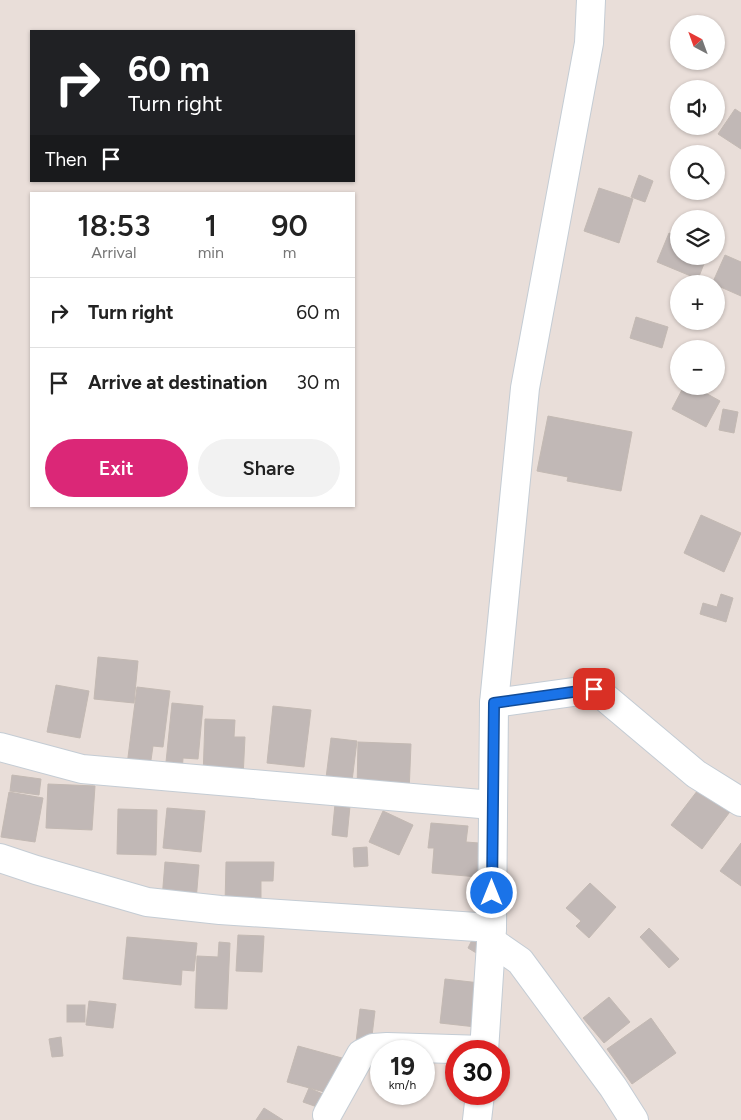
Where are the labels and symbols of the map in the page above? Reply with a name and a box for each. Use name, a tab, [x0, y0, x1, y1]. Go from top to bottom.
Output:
north arrow	[670, 15, 725, 70]
pin	[573, 668, 615, 710]
position arrow	[465, 866, 517, 918]
speed limit sign: 30	[445, 1040, 510, 1105]

